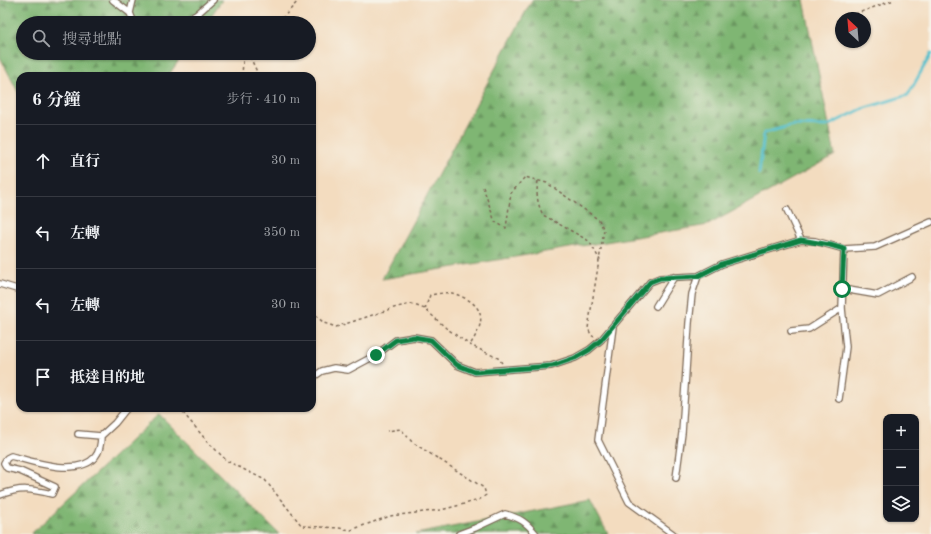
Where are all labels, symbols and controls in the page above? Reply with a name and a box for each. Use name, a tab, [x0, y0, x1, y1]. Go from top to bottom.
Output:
north arrow	[835, 12, 871, 48]
search box	[16, 16, 316, 60]
icon: search	[30, 27, 52, 49]
text: 搜尋地點	[62, 33, 122, 48]
text: 6 分鐘	[32, 92, 81, 109]
text: 步行 · 410 m	[226, 93, 300, 106]
icon: ahead	[32, 150, 54, 172]
text: 30 m	[271, 154, 300, 167]
text: 直行	[70, 155, 100, 170]
icon: left	[32, 222, 54, 244]
text: 350 m	[263, 226, 300, 239]
text: 左轉	[70, 227, 100, 242]
route start	[833, 280, 851, 298]
icon: left	[32, 294, 54, 316]
text: 30 m	[271, 298, 300, 311]
text: 左轉	[70, 299, 100, 314]
route end	[367, 346, 385, 364]
icon: arrive	[32, 366, 54, 388]
text: 抵達目的地	[70, 371, 145, 386]
map controls	[883, 414, 919, 522]
button: +	[883, 414, 919, 450]
button: −	[883, 450, 919, 486]
button: layers	[883, 486, 919, 522]

